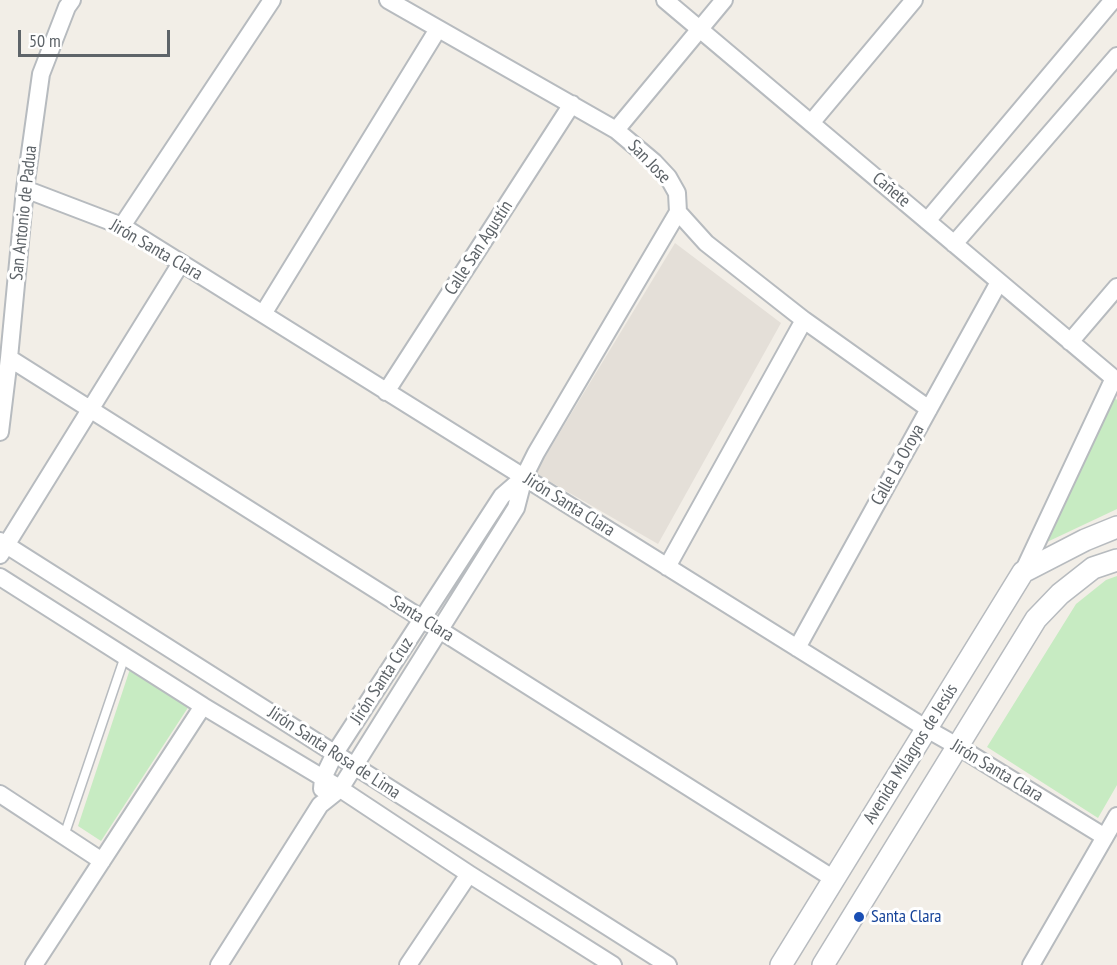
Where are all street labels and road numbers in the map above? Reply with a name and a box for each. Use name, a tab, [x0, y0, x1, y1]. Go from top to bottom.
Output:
street label: San Jose	[623, 136, 675, 188]
street label: San Antonio de Padua	[6, 144, 42, 282]
street label: Cañete	[868, 168, 914, 212]
street label: Calle San Agustín	[440, 197, 518, 299]
street label: Jirón Santa Clara	[106, 215, 206, 285]
street label: Calle La Oroya	[867, 421, 929, 509]
street label: Jirón Santa Clara	[520, 468, 618, 542]
street label: Santa Clara	[386, 591, 458, 647]
street label: Jirón Santa Cruz	[346, 634, 418, 728]
street label: Avenida Milagros de Jesús	[859, 680, 963, 828]
street label: Jirón Santa Rosa de Lima	[264, 702, 404, 804]
street label: Jirón Santa Clara	[947, 735, 1047, 807]

